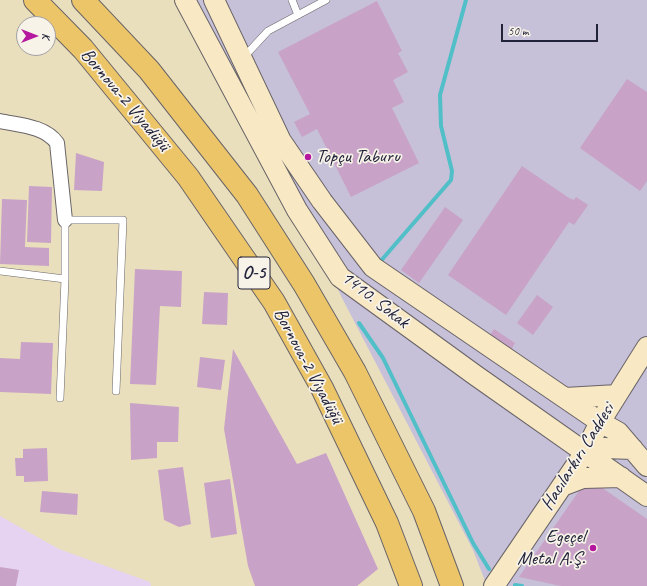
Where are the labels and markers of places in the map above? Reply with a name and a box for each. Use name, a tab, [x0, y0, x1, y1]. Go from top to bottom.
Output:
place label: Topçu Taburu	[316, 146, 400, 168]
marker: Topçu Taburu	[303, 152, 313, 162]
place label: Egeçel Metal A.Ş.	[517, 526, 585, 570]
marker: Egeçel Metal A.Ş.	[588, 543, 598, 553]

